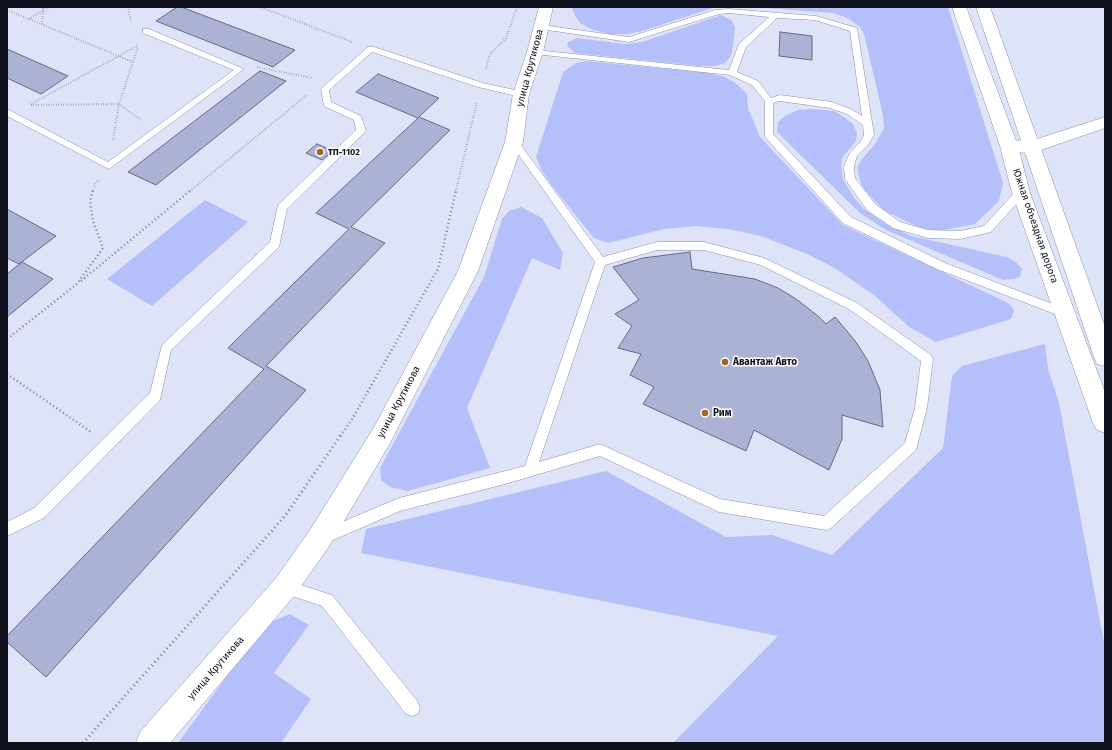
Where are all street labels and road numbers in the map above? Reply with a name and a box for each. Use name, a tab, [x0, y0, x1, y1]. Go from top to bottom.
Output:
street label: улица Крутикова	[514, 28, 546, 108]
street label: Южная объездная дорога	[1010, 167, 1060, 285]
street label: улица Крутикова	[375, 364, 423, 440]
street label: улица Крутикова	[185, 634, 247, 702]

